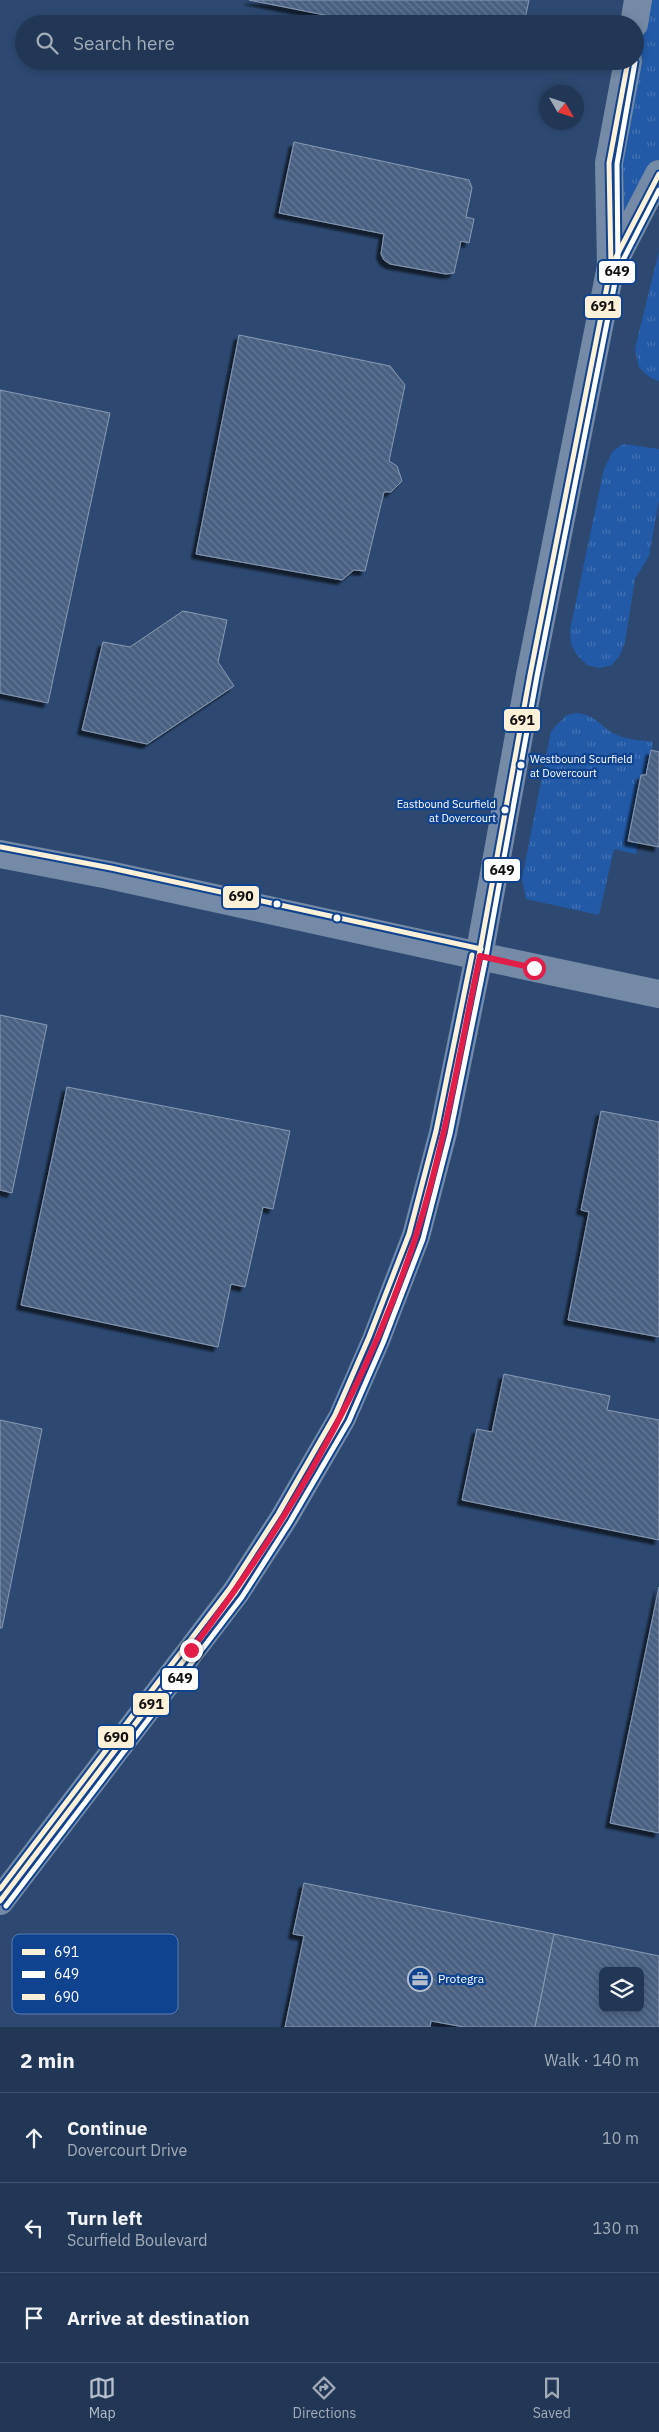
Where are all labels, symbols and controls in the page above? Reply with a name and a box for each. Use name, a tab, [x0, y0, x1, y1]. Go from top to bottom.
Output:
search box	[15, 15, 644, 70]
icon: search	[33, 29, 61, 57]
text: Search here	[73, 31, 175, 55]
north arrow	[539, 85, 584, 130]
line badge: 649	[598, 260, 636, 284]
text: 649	[604, 262, 630, 280]
line badge: 691	[584, 295, 622, 319]
text: 691	[590, 297, 616, 315]
line badge: 691	[503, 708, 541, 732]
text: 691	[509, 711, 535, 729]
place label: Westbound Scurfield at Dovercourt	[530, 752, 633, 780]
marker: Westbound Scurfield at Dovercourt	[516, 760, 526, 770]
place label: Eastbound Scurfield at Dovercourt	[397, 797, 496, 825]
marker: Eastbound Scurfield at Dovercourt	[500, 805, 510, 815]
line badge: 649	[483, 858, 521, 882]
text: 649	[489, 861, 515, 879]
line badge: 690	[222, 885, 260, 909]
text: 690	[228, 887, 254, 905]
unlabelled marker	[272, 899, 282, 909]
unlabelled marker	[332, 913, 342, 923]
route start	[523, 957, 546, 980]
route end	[180, 1639, 203, 1662]
line badge: 649	[161, 1667, 199, 1691]
text: 649	[167, 1669, 193, 1687]
line badge: 691	[132, 1692, 170, 1716]
text: 691	[138, 1695, 164, 1713]
line badge: 690	[97, 1725, 135, 1749]
text: 690	[103, 1728, 129, 1746]
legend	[12, 1934, 178, 2014]
text: 691	[54, 1943, 79, 1961]
text: 649	[54, 1965, 79, 1983]
office icon: Protegra	[407, 1966, 433, 1992]
map controls	[599, 1967, 644, 2012]
button: layers	[599, 1967, 644, 2012]
place label: Protegra	[438, 1971, 485, 1986]
text: 690	[54, 1988, 79, 2006]
text: 2 min	[20, 2046, 75, 2074]
text: Walk · 140 m	[544, 2050, 639, 2070]
text: Continue	[67, 2116, 147, 2140]
icon: ahead	[20, 2124, 48, 2152]
text: 10 m	[602, 2128, 639, 2148]
text: Dovercourt Drive	[67, 2140, 187, 2160]
text: Turn left	[67, 2206, 143, 2230]
icon: left	[20, 2214, 48, 2242]
text: 130 m	[592, 2218, 639, 2238]
text: Scurfield Boulevard	[67, 2230, 207, 2250]
icon: arrive	[20, 2304, 48, 2332]
text: Arrive at destination	[67, 2306, 250, 2330]
tab: Map	[88, 2374, 116, 2422]
tab: Directions	[293, 2374, 356, 2422]
tab: Saved	[533, 2374, 571, 2422]

